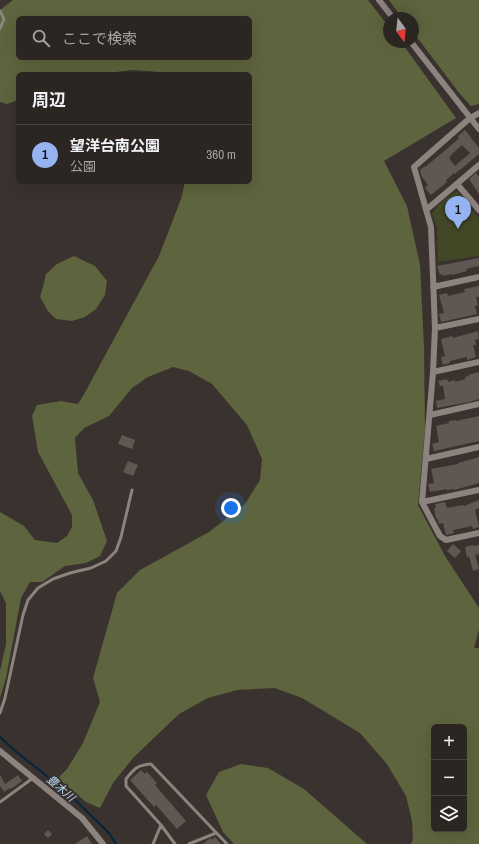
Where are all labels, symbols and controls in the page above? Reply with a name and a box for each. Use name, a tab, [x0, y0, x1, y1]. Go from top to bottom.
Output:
north arrow	[383, 12, 419, 48]
search box	[16, 16, 252, 60]
icon: search	[30, 27, 52, 49]
text: ここで検索	[62, 28, 137, 49]
text: 周辺	[32, 88, 66, 111]
text: 望洋台南公園	[70, 135, 160, 156]
text: 1	[42, 146, 48, 163]
text: 360 m	[206, 146, 236, 163]
text: 公園	[70, 158, 96, 175]
pin: 1	[445, 196, 471, 229]
your location	[221, 498, 241, 518]
map controls	[431, 724, 467, 832]
button: +	[431, 724, 467, 760]
button: −	[431, 760, 467, 796]
water label: 豊木川	[44, 772, 79, 805]
button: layers	[431, 796, 467, 832]

